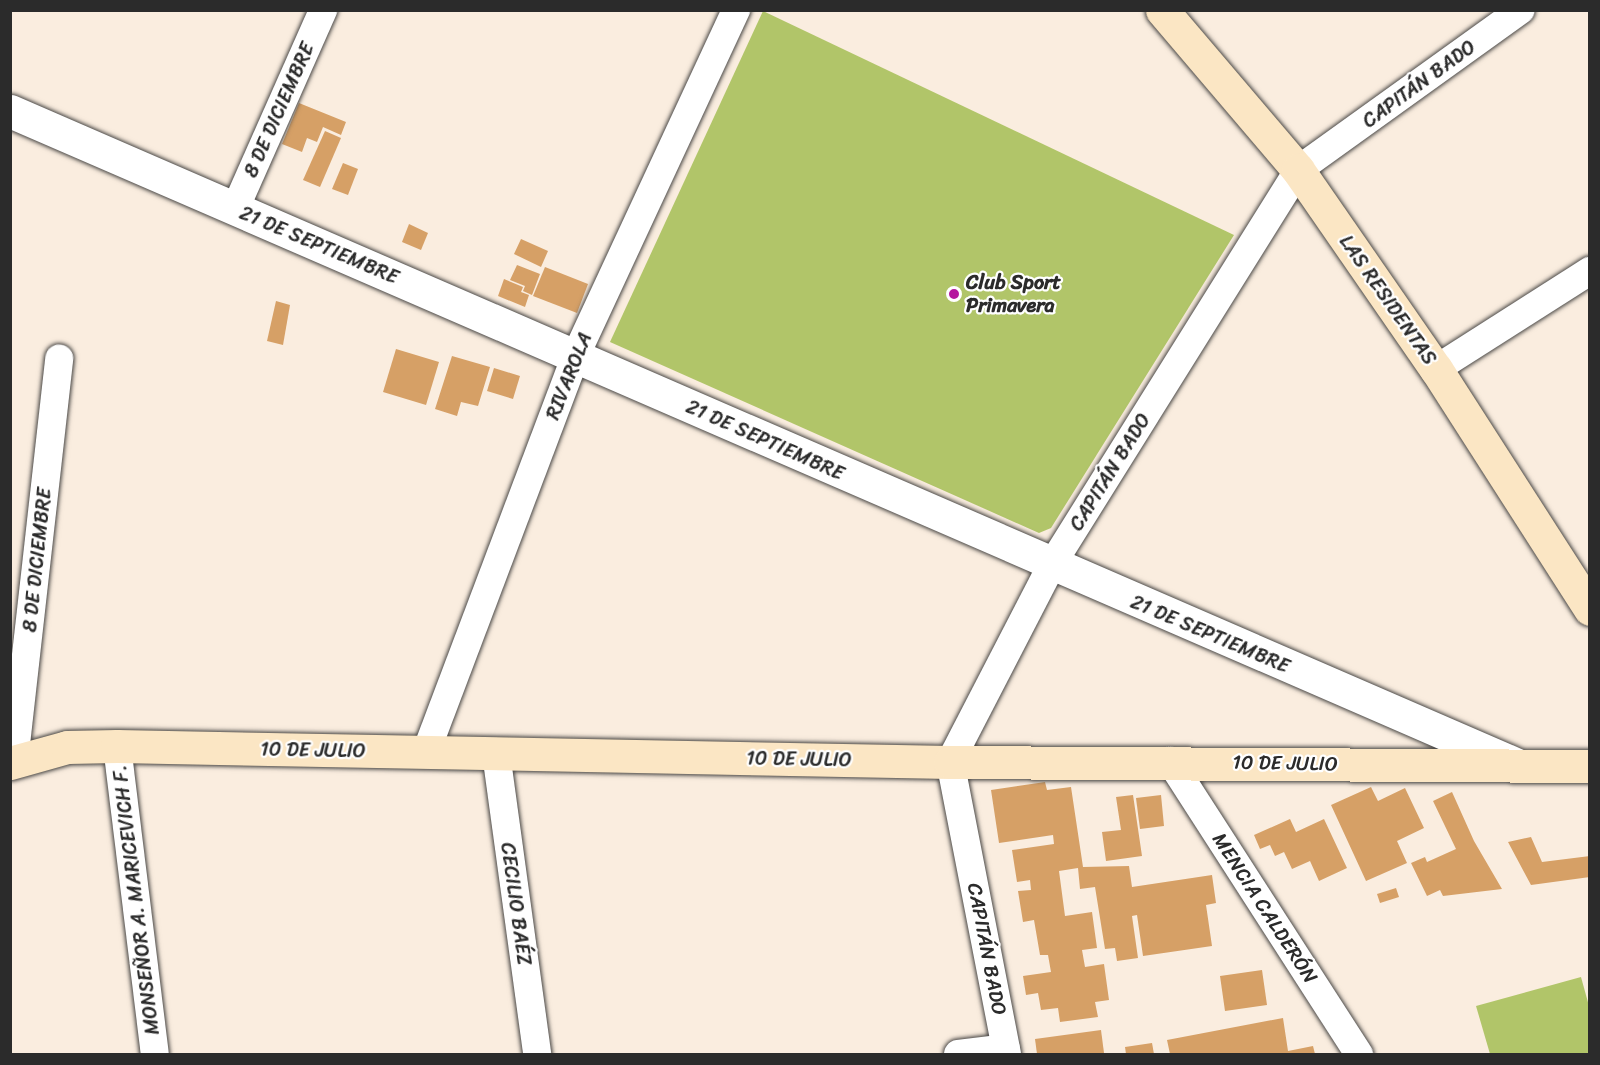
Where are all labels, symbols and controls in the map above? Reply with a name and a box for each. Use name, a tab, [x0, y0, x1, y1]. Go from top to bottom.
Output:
street label: CAPITÁN BADO	[1358, 35, 1480, 133]
street label: 8 DE DICIEMBRE	[238, 38, 320, 182]
street label: 21 DE SEPTIEMBRE	[237, 201, 401, 289]
street label: LAS RESIDENTAS	[1335, 231, 1441, 369]
place label: Club Sport Primavera	[966, 270, 1060, 317]
marker: Club Sport Primavera	[947, 287, 961, 301]
street label: RIVAROLA	[541, 329, 597, 423]
street label: 21 DE SEPTIEMBRE	[683, 395, 847, 485]
street label: CAPITÁN BADO	[1064, 409, 1156, 535]
street label: 8 DE DICIEMBRE	[17, 486, 57, 634]
street label: 21 DE SEPTIEMBRE	[1128, 590, 1292, 678]
street label: 10 DE JULIO	[260, 737, 366, 763]
street label: 10 DE JULIO	[746, 746, 852, 772]
street label: 10 DE JULIO	[1232, 750, 1338, 776]
street label: MONSEÑOR A. MARICEVICH F.	[108, 764, 164, 1036]
street label: MENCIA CALDERÓN	[1207, 828, 1323, 988]
street label: CECILIO BAÉZ	[495, 841, 537, 967]
street label: CAPITÁN BADO	[962, 881, 1012, 1017]

